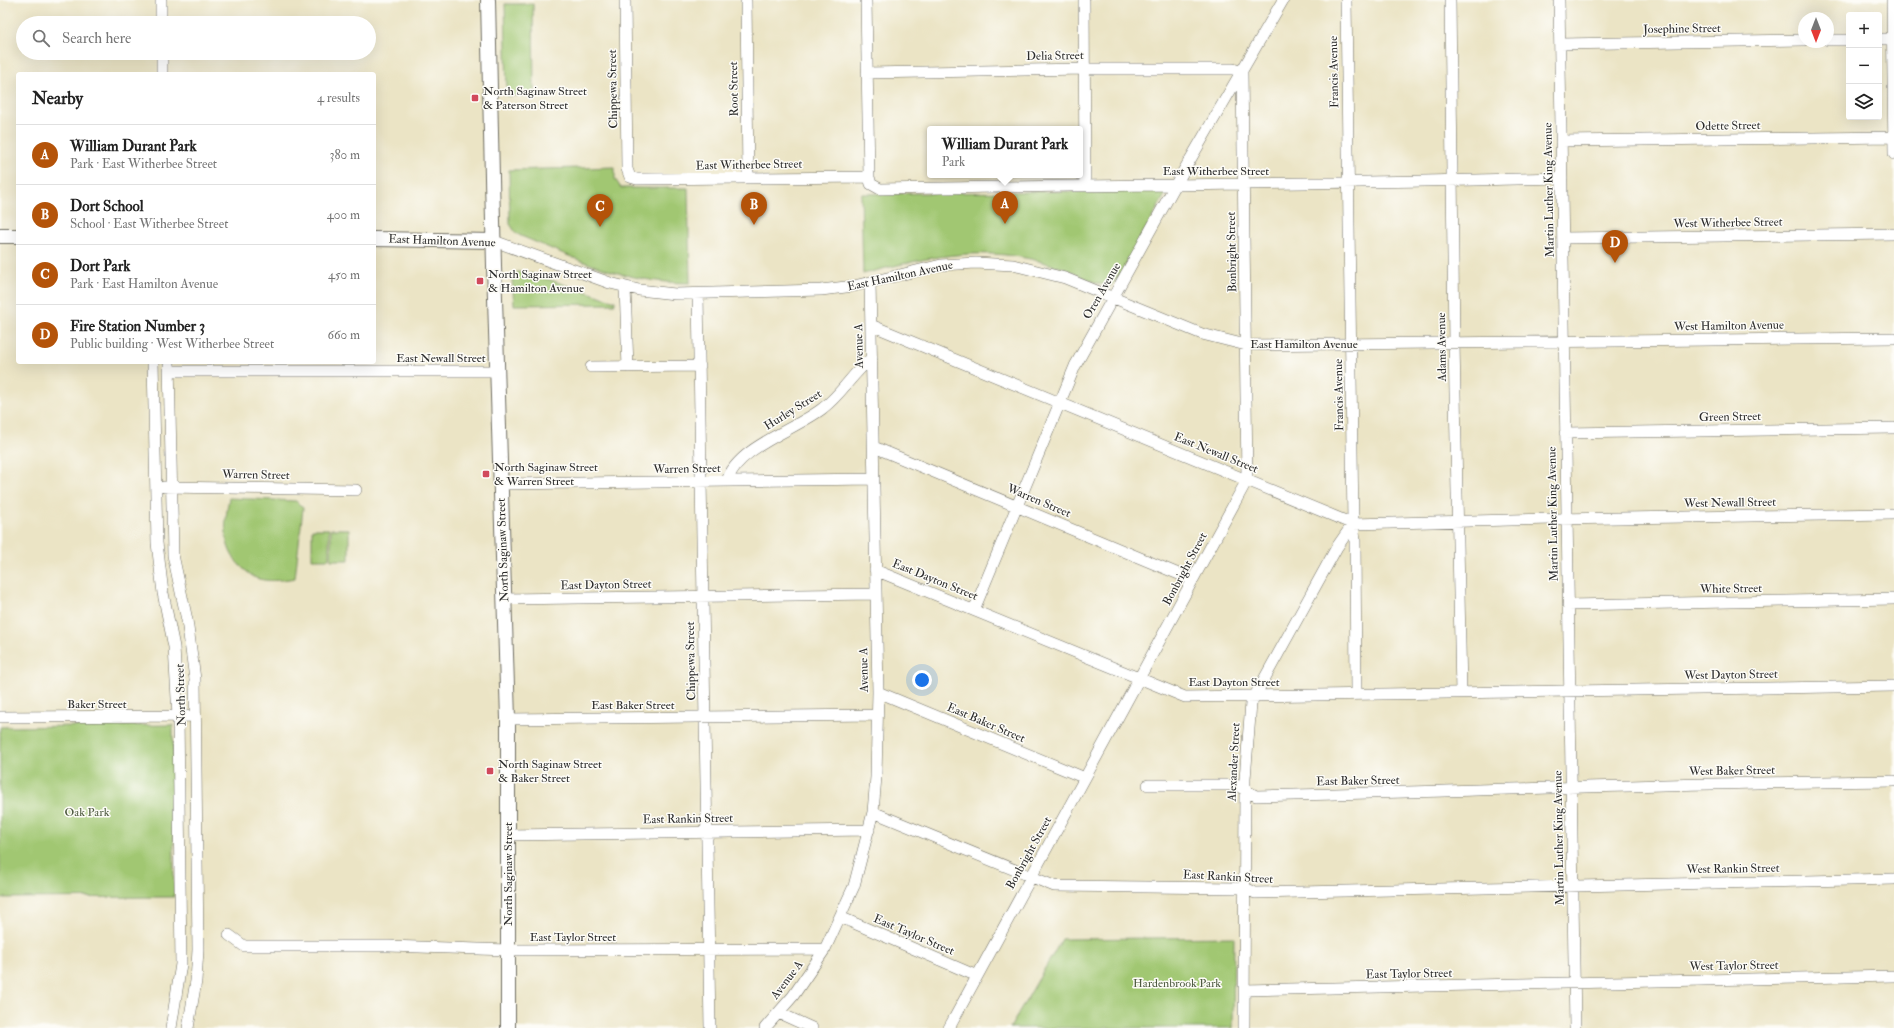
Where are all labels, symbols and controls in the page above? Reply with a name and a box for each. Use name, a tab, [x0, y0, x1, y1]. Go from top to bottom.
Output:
north arrow	[1798, 12, 1834, 48]
map controls	[1846, 12, 1882, 120]
button: +	[1846, 12, 1882, 48]
search box	[16, 16, 376, 60]
street label: Josephine Street	[1642, 21, 1721, 37]
icon: search	[30, 27, 52, 49]
text: Search here	[62, 29, 131, 48]
street label: Francis Avenue	[1326, 36, 1342, 108]
street label: Delia Street	[1026, 48, 1084, 64]
button: −	[1846, 48, 1882, 84]
street label: Chippewa Street	[605, 49, 621, 129]
street label: Root Street	[726, 61, 742, 117]
place label: North Saginaw Street & Paterson Street	[483, 84, 587, 113]
button: layers	[1846, 84, 1882, 120]
text: Nearby	[32, 88, 83, 109]
text: 4 results	[317, 90, 360, 106]
marker: North Saginaw Street & Paterson Street	[470, 93, 480, 103]
street label: Odette Street	[1695, 118, 1761, 134]
street label: Martin Luther King Avenue	[1540, 123, 1558, 257]
popup	[927, 126, 1083, 178]
text: William Durant Park	[942, 135, 1068, 154]
text: William Durant Park	[70, 137, 197, 156]
text: A	[41, 147, 49, 163]
text: 380 m	[329, 147, 360, 163]
text: Park	[942, 154, 965, 170]
text: Park · East Witherbee Street	[70, 156, 217, 172]
street label: East Witherbee Street	[696, 157, 802, 173]
street label: East Witherbee Street	[1163, 164, 1269, 179]
pin: A	[992, 191, 1018, 224]
pin: B	[741, 192, 767, 225]
pin: C	[587, 194, 613, 227]
text: Dort School	[70, 197, 144, 216]
text: B	[41, 207, 49, 223]
text: 400 m	[327, 207, 360, 223]
street label: Bonbright Street	[1224, 211, 1240, 293]
street label: West Witherbee Street	[1672, 215, 1783, 231]
text: School · East Witherbee Street	[70, 216, 228, 232]
pin: D	[1602, 230, 1628, 263]
street label: East Hamilton Avenue	[388, 232, 496, 250]
text: Dort Park	[70, 257, 130, 276]
street label: East Hamilton Avenue	[846, 257, 954, 295]
street label: Oren Avenue	[1080, 260, 1124, 322]
text: C	[40, 267, 50, 283]
text: 450 m	[328, 267, 360, 283]
place label: North Saginaw Street & Hamilton Avenue	[488, 267, 592, 296]
text: Park · East Hamilton Avenue	[70, 276, 218, 292]
marker: North Saginaw Street & Hamilton Avenue	[475, 276, 485, 286]
street label: Adams Avenue	[1434, 312, 1450, 383]
text: Fire Station Number 3	[70, 317, 205, 336]
street label: West Hamilton Avenue	[1673, 318, 1784, 334]
street label: Avenue A	[851, 323, 867, 370]
text: D	[40, 327, 50, 343]
text: 660 m	[327, 327, 360, 343]
text: Public building · West Witherbee Street	[70, 336, 274, 352]
street label: East Hamilton Avenue	[1250, 337, 1358, 352]
street label: East Newall Street	[396, 351, 486, 366]
street label: Francis Avenue	[1331, 359, 1347, 431]
street label: Hurley Street	[761, 386, 825, 434]
street label: Green Street	[1699, 409, 1761, 425]
street label: East Newall Street	[1172, 429, 1260, 477]
street label: Martin Luther King Avenue	[1544, 447, 1562, 581]
place label: North Saginaw Street & Warren Street	[494, 460, 598, 489]
street label: Warren Street	[652, 461, 721, 477]
street label: Warren Street	[221, 467, 290, 483]
marker: North Saginaw Street & Warren Street	[481, 469, 491, 479]
street label: Warren Street	[1004, 480, 1073, 521]
street label: West Newall Street	[1683, 495, 1776, 511]
street label: North Saginaw Street	[494, 498, 512, 602]
street label: Bonbright Street	[1159, 530, 1211, 608]
street label: East Dayton Street	[890, 556, 980, 604]
street label: East Dayton Street	[560, 577, 652, 593]
street label: White Street	[1699, 581, 1762, 597]
street label: Chippewa Street	[683, 621, 699, 701]
street label: Avenue A	[856, 647, 872, 694]
street label: North Street	[172, 663, 190, 726]
street label: West Dayton Street	[1683, 667, 1778, 683]
your location	[912, 670, 932, 690]
street label: East Dayton Street	[1188, 675, 1280, 690]
street label: Baker Street	[67, 697, 127, 712]
street label: East Baker Street	[591, 698, 675, 713]
street label: East Baker Street	[945, 700, 1027, 746]
street label: Alexander Street	[1224, 722, 1244, 803]
place label: North Saginaw Street & Baker Street	[498, 757, 602, 786]
street label: West Baker Street	[1688, 763, 1775, 779]
marker: North Saginaw Street & Baker Street	[485, 766, 495, 776]
street label: Martin Luther King Avenue	[1550, 771, 1568, 905]
street label: East Baker Street	[1316, 773, 1400, 789]
park label: Oak Park	[65, 805, 110, 820]
street label: East Rankin Street	[643, 811, 733, 827]
street label: Bonbright Street	[1003, 814, 1055, 892]
street label: North Saginaw Street	[501, 822, 516, 926]
street label: West Rankin Street	[1685, 861, 1780, 877]
street label: East Rankin Street	[1182, 867, 1274, 887]
street label: East Taylor Street	[871, 911, 957, 959]
street label: East Taylor Street	[530, 930, 616, 945]
street label: Avenue A	[767, 957, 807, 1003]
street label: West Taylor Street	[1688, 958, 1779, 974]
street label: East Taylor Street	[1366, 966, 1452, 982]
park label: Hardenbrook Park	[1133, 976, 1221, 991]

